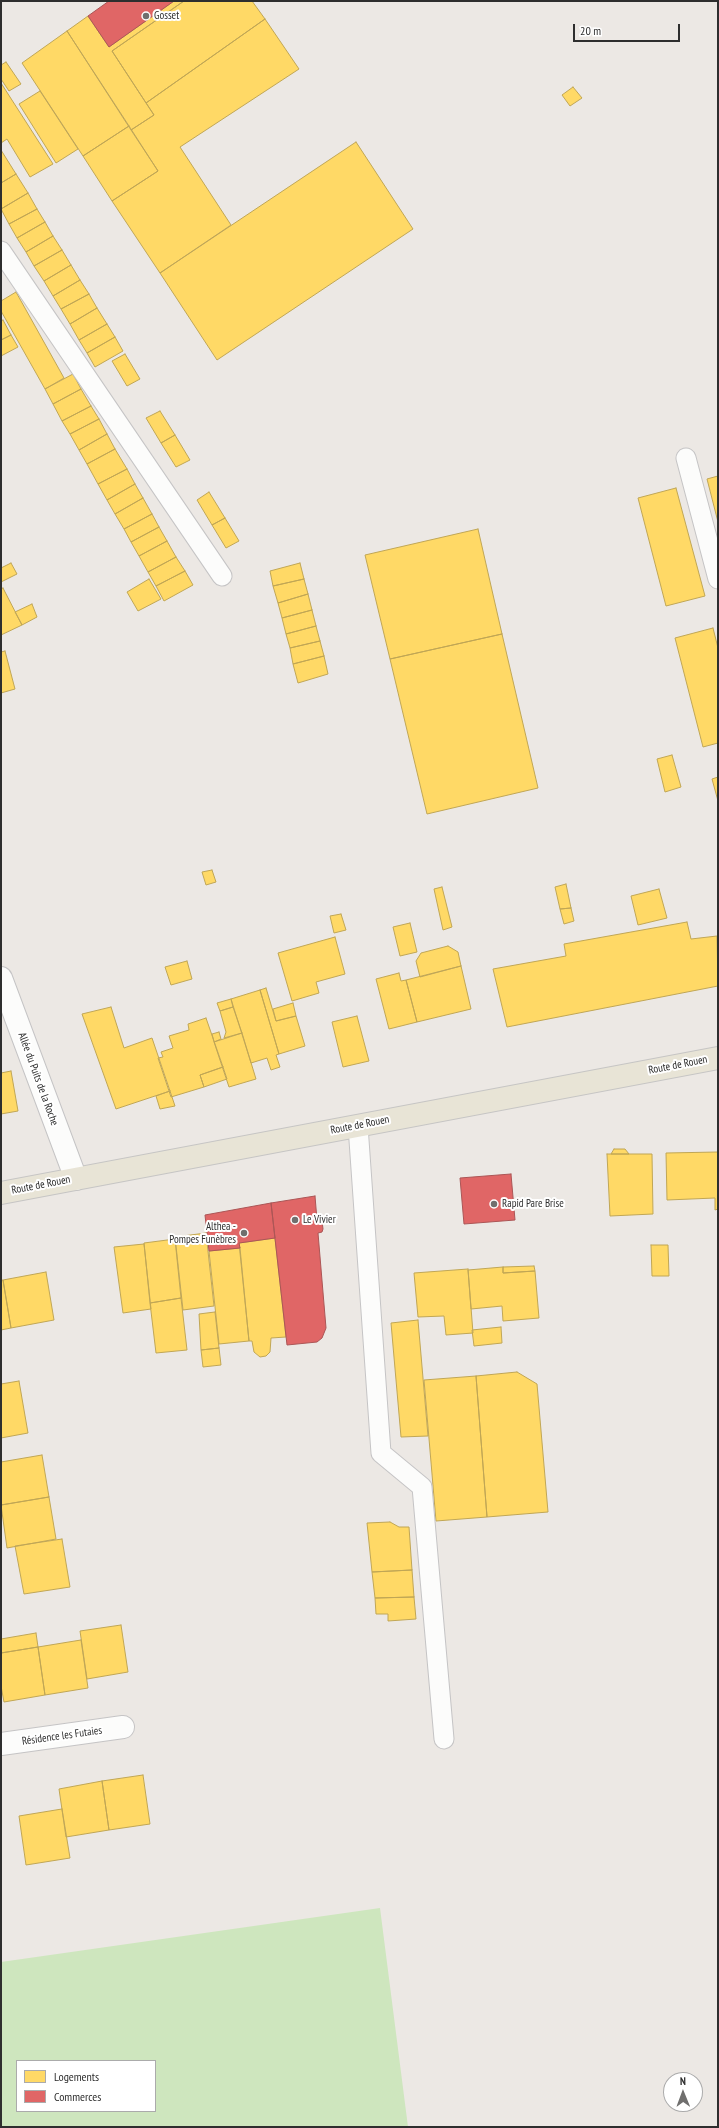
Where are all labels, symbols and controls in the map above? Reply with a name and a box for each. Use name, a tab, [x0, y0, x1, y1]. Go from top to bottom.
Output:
place label: Gosset	[154, 9, 179, 23]
marker: Gosset	[141, 11, 151, 21]
scale bar	[575, 16, 682, 42]
text: 20 m	[580, 23, 601, 38]
street label: Allée du Puits de la Roche	[15, 1031, 61, 1127]
street label: Route de Rouen	[647, 1053, 709, 1077]
street label: Route de Rouen	[329, 1113, 391, 1137]
street label: Route de Rouen	[10, 1173, 72, 1197]
place label: Rapid Pare Brise	[502, 1197, 564, 1211]
marker: Rapid Pare Brise	[489, 1199, 499, 1209]
place label: Le Vivier	[303, 1213, 336, 1227]
marker: Le Vivier	[290, 1215, 300, 1225]
place label: Althea - Pompes Funèbres	[169, 1220, 236, 1246]
marker: Althea - Pompes Funèbres	[239, 1228, 249, 1238]
street label: Résidence les Futaies	[21, 1724, 103, 1748]
legend	[16, 2060, 156, 2112]
text: Logements	[54, 2069, 99, 2084]
north arrow	[663, 2072, 703, 2112]
text: N	[680, 2074, 686, 2088]
text: Commerces	[54, 2089, 101, 2104]

